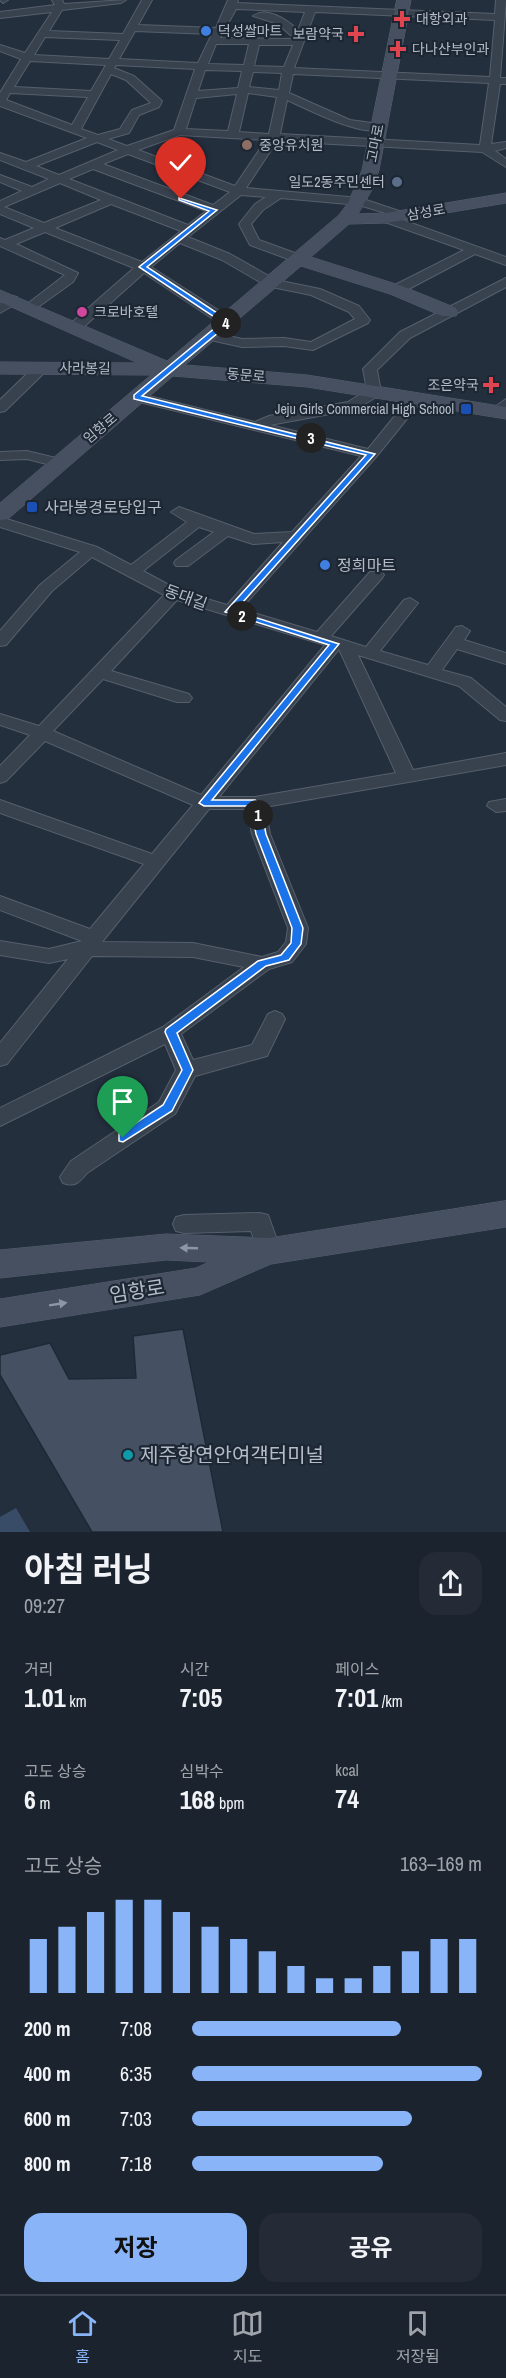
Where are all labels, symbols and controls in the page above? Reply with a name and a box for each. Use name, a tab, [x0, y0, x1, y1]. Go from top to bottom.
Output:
marker: 대항외과	[393, 10, 411, 28]
place label: 대항외과	[416, 10, 468, 28]
place label: 덕성쌀마트	[218, 22, 283, 40]
marker: 덕성쌀마트	[199, 24, 213, 38]
place label: 보람약국	[292, 25, 344, 43]
marker: 보람약국	[349, 27, 363, 41]
marker: 다나산부인과	[389, 40, 407, 58]
place label: 다나산부인과	[412, 40, 489, 58]
street label: 고마로	[362, 122, 388, 164]
place label: 중앙유치원	[259, 136, 323, 154]
pin	[155, 137, 206, 199]
marker: 중앙유치원	[240, 138, 254, 152]
icon: check	[164, 146, 197, 179]
place label: 일도2동주민센터	[288, 173, 385, 191]
marker: 일도2동주민센터	[390, 175, 404, 189]
street label: 삼성로	[405, 200, 447, 224]
place label: 크로바호텔	[94, 303, 158, 321]
marker: 크로바호텔	[75, 305, 89, 319]
pin: 4	[211, 308, 241, 338]
text: 4	[222, 312, 230, 334]
street label: 사라봉길	[59, 359, 111, 377]
street label: 동문로	[226, 364, 266, 386]
place label: 조은약국	[427, 376, 479, 394]
marker: 조은약국	[484, 378, 498, 392]
place label: Jeju Girls Commercial High School	[275, 400, 454, 418]
marker: Jeju Girls Commercial High School	[459, 402, 473, 416]
street label: 임항로	[79, 409, 121, 447]
pin: 3	[296, 423, 326, 453]
text: 3	[307, 427, 315, 449]
place label: 사라봉경로당입구	[44, 496, 162, 518]
marker: 사라봉경로당입구	[25, 500, 39, 514]
place label: 정희마트	[337, 554, 396, 576]
marker: 정희마트	[318, 558, 332, 572]
street label: 동대길	[161, 579, 211, 615]
pin: 2	[227, 601, 257, 631]
text: 2	[238, 605, 246, 627]
pin: 1	[243, 800, 273, 830]
text: 1	[254, 804, 262, 826]
pin	[97, 1076, 148, 1138]
icon: arrive	[106, 1085, 139, 1118]
one-way arrow	[180, 1244, 199, 1253]
street label: 임항로	[108, 1273, 166, 1308]
one-way arrow	[48, 1299, 67, 1308]
place label: 제주항연안여객터미널	[140, 1441, 324, 1468]
marker: 제주항연안여객터미널	[121, 1448, 135, 1462]
text: 아침 러닝	[24, 1547, 153, 1591]
button: share	[419, 1552, 482, 1615]
text: 09:27	[24, 1592, 65, 1619]
text: 거리	[24, 1658, 53, 1680]
text: 시간	[180, 1658, 209, 1680]
text: 페이스	[335, 1658, 380, 1680]
text: 1.01	[24, 1680, 66, 1715]
text: 7:05	[180, 1680, 222, 1715]
text: 7:01	[335, 1680, 378, 1715]
text: km	[66, 1690, 87, 1712]
text: /km	[378, 1690, 403, 1712]
text: kcal	[335, 1759, 359, 1781]
text: 고도 상승	[24, 1760, 87, 1782]
text: 심박수	[180, 1760, 224, 1782]
text: 74	[335, 1781, 359, 1816]
text: 6	[24, 1782, 36, 1817]
text: 168	[180, 1782, 215, 1817]
text: m	[36, 1792, 50, 1814]
text: bpm	[215, 1792, 244, 1814]
text: 163–169 m	[400, 1850, 482, 1877]
text: 고도 상승	[24, 1852, 102, 1879]
text: 200 m	[24, 2015, 71, 2042]
text: 7:08	[120, 2015, 152, 2042]
text: 400 m	[24, 2060, 71, 2087]
text: 6:35	[120, 2060, 152, 2087]
text: 600 m	[24, 2105, 71, 2132]
text: 7:03	[120, 2105, 152, 2132]
text: 800 m	[24, 2150, 71, 2177]
text: 7:18	[120, 2150, 152, 2177]
button: 저장	[24, 2213, 247, 2282]
button: 공유	[259, 2213, 482, 2282]
tab: 홈	[66, 2307, 99, 2367]
tab: 지도	[231, 2307, 264, 2367]
tab: 저장됨	[396, 2307, 440, 2367]

